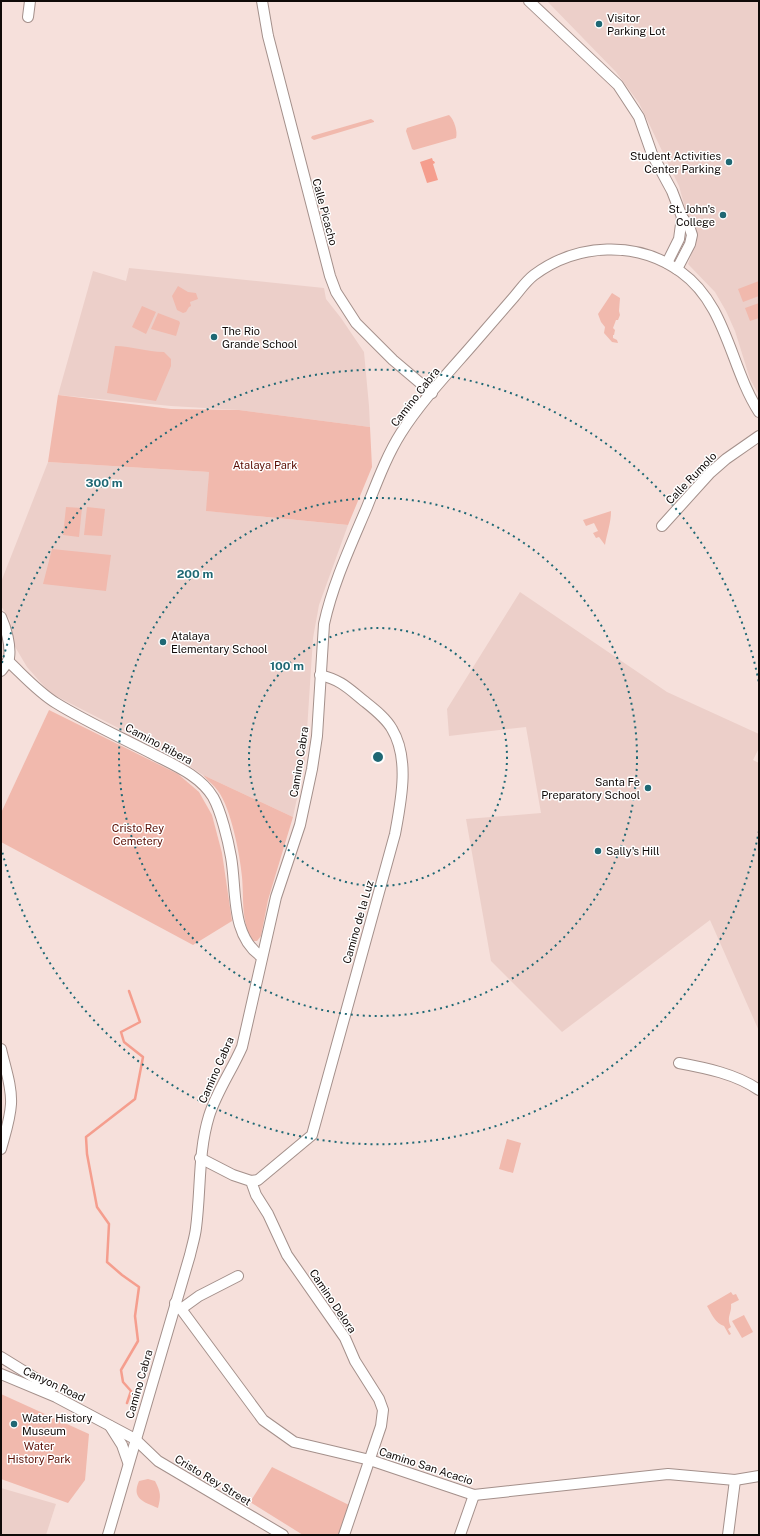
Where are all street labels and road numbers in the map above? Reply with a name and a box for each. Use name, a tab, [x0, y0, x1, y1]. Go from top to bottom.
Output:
street label: Calle Picacho	[310, 177, 340, 247]
street label: Camino Cabra	[388, 365, 442, 429]
street label: Calle Rumolo	[663, 450, 719, 506]
street label: Camino Ribera	[123, 721, 195, 767]
street label: Camino Cabra	[287, 726, 311, 798]
street label: Camino de la Luz	[340, 879, 376, 965]
street label: Camino Cabra	[196, 1035, 236, 1105]
street label: Camino Delora	[307, 1267, 359, 1335]
street label: Camino Cabra	[123, 1348, 155, 1420]
street label: Canyon Road	[21, 1364, 87, 1404]
street label: Camino San Acacio	[378, 1445, 474, 1487]
street label: Cristo Rey Street	[173, 1452, 253, 1508]

